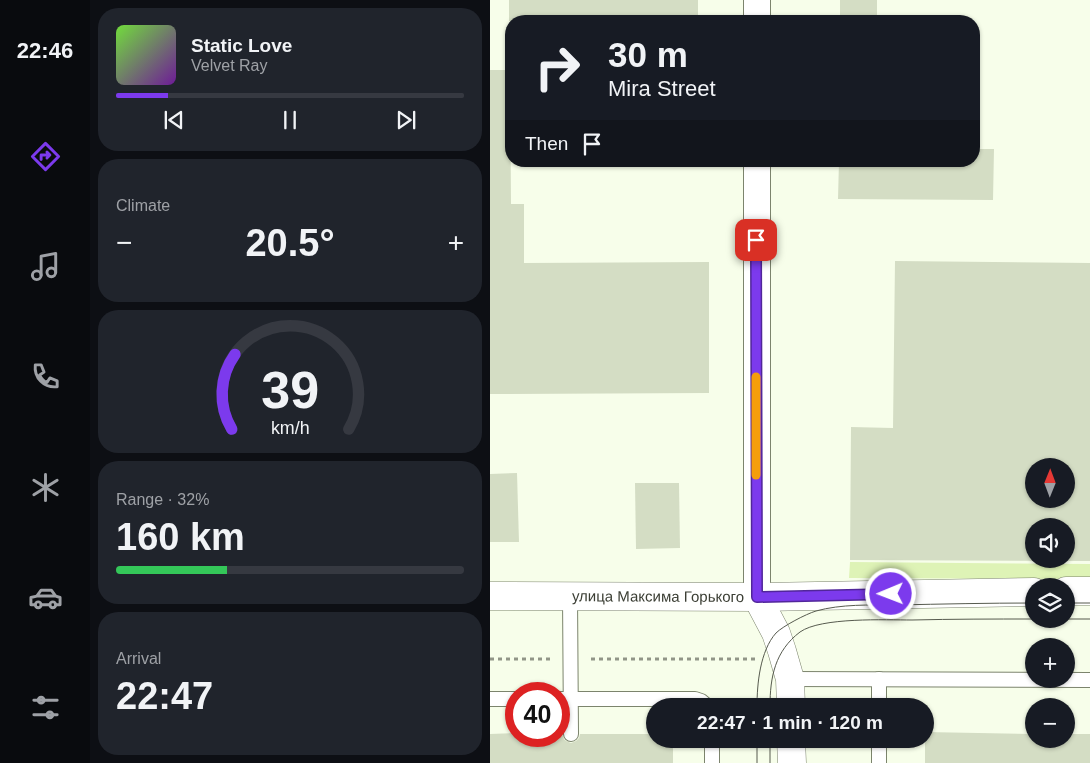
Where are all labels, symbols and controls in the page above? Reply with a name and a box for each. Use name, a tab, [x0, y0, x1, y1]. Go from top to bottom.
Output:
text: Static Love	[191, 35, 292, 56]
icon: right	[525, 35, 590, 100]
text: 30 m	[608, 35, 688, 74]
text: 22:46	[17, 38, 73, 63]
text: Velvet Ray	[191, 57, 267, 74]
text: Mira Street	[608, 76, 716, 101]
icon: previous	[160, 106, 188, 134]
icon: pause	[276, 106, 304, 134]
icon: next	[392, 106, 420, 134]
icon: arrive	[578, 130, 606, 158]
text: Then	[525, 133, 568, 154]
icon: directions	[28, 139, 63, 174]
text: Climate	[116, 197, 170, 214]
pin	[735, 219, 777, 261]
text: 20.5°	[245, 222, 335, 264]
icon: arrive	[742, 226, 770, 254]
text: −	[116, 227, 132, 258]
text: +	[448, 227, 464, 258]
icon: music	[28, 249, 63, 284]
icon: phone	[28, 359, 63, 394]
text: 39	[261, 361, 319, 419]
text: km/h	[271, 418, 309, 438]
north arrow	[1025, 458, 1075, 508]
map controls	[1025, 458, 1075, 748]
icon: climate	[28, 470, 63, 505]
text: Range · 32%	[116, 491, 209, 508]
text: 160 km	[116, 516, 245, 558]
button: sound	[1025, 518, 1075, 568]
position arrow	[864, 567, 916, 619]
button: layers	[1025, 578, 1075, 628]
icon: car	[28, 580, 63, 615]
street label: улица Максима Горького	[572, 587, 744, 605]
button: +	[1025, 638, 1075, 688]
text: Arrival	[116, 650, 161, 667]
text: 22:47	[116, 675, 213, 717]
speed limit sign: 40	[505, 682, 570, 747]
icon: filters	[28, 690, 63, 725]
button: −	[1025, 698, 1075, 748]
text: 22:47 · 1 min · 120 m	[697, 712, 883, 733]

